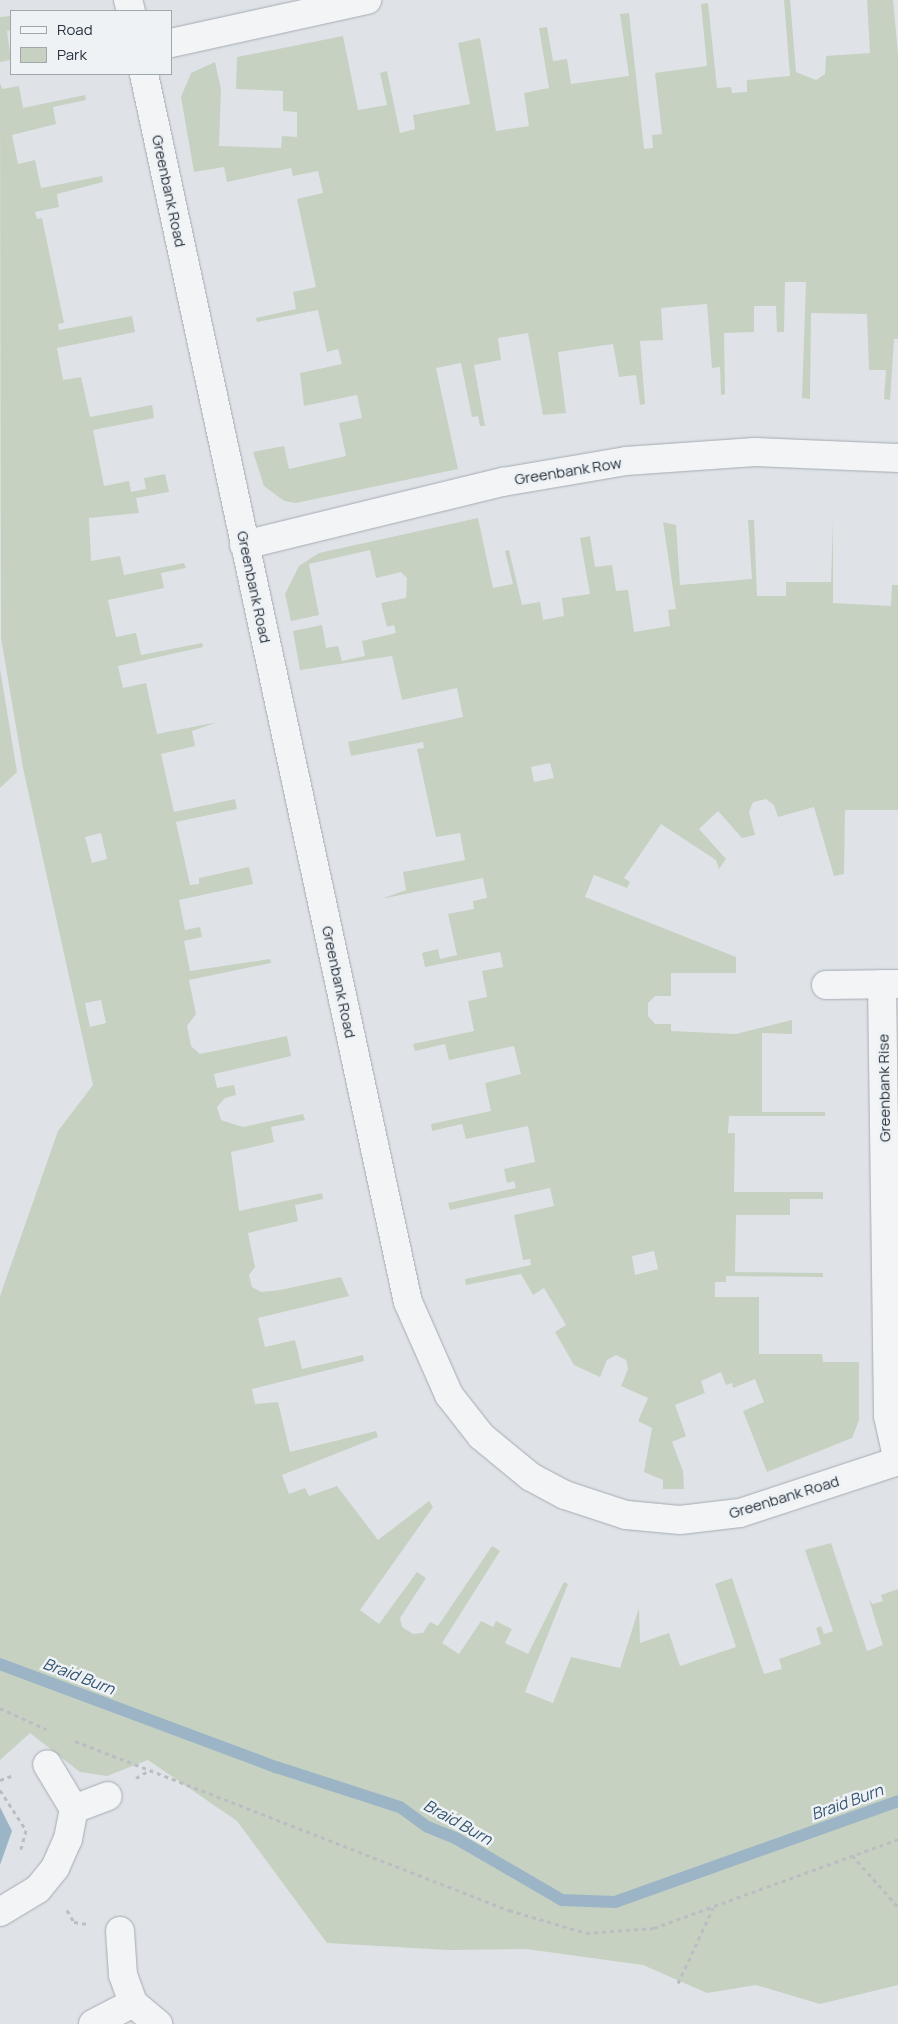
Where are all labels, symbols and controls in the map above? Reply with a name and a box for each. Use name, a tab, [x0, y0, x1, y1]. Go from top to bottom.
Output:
legend	[10, 10, 172, 75]
text: Road	[57, 19, 93, 40]
text: Park	[57, 44, 87, 65]
street label: Greenbank Road	[148, 133, 190, 249]
street label: Greenbank Row	[513, 454, 623, 488]
street label: Greenbank Road	[233, 529, 275, 645]
street label: Greenbank Road	[318, 924, 360, 1040]
street label: Greenbank Rise	[874, 1034, 894, 1142]
street label: Greenbank Road	[727, 1472, 841, 1522]
water label: Braid Burn	[40, 1654, 118, 1698]
water label: Braid Burn	[808, 1780, 886, 1824]
water label: Braid Burn	[420, 1795, 496, 1849]

